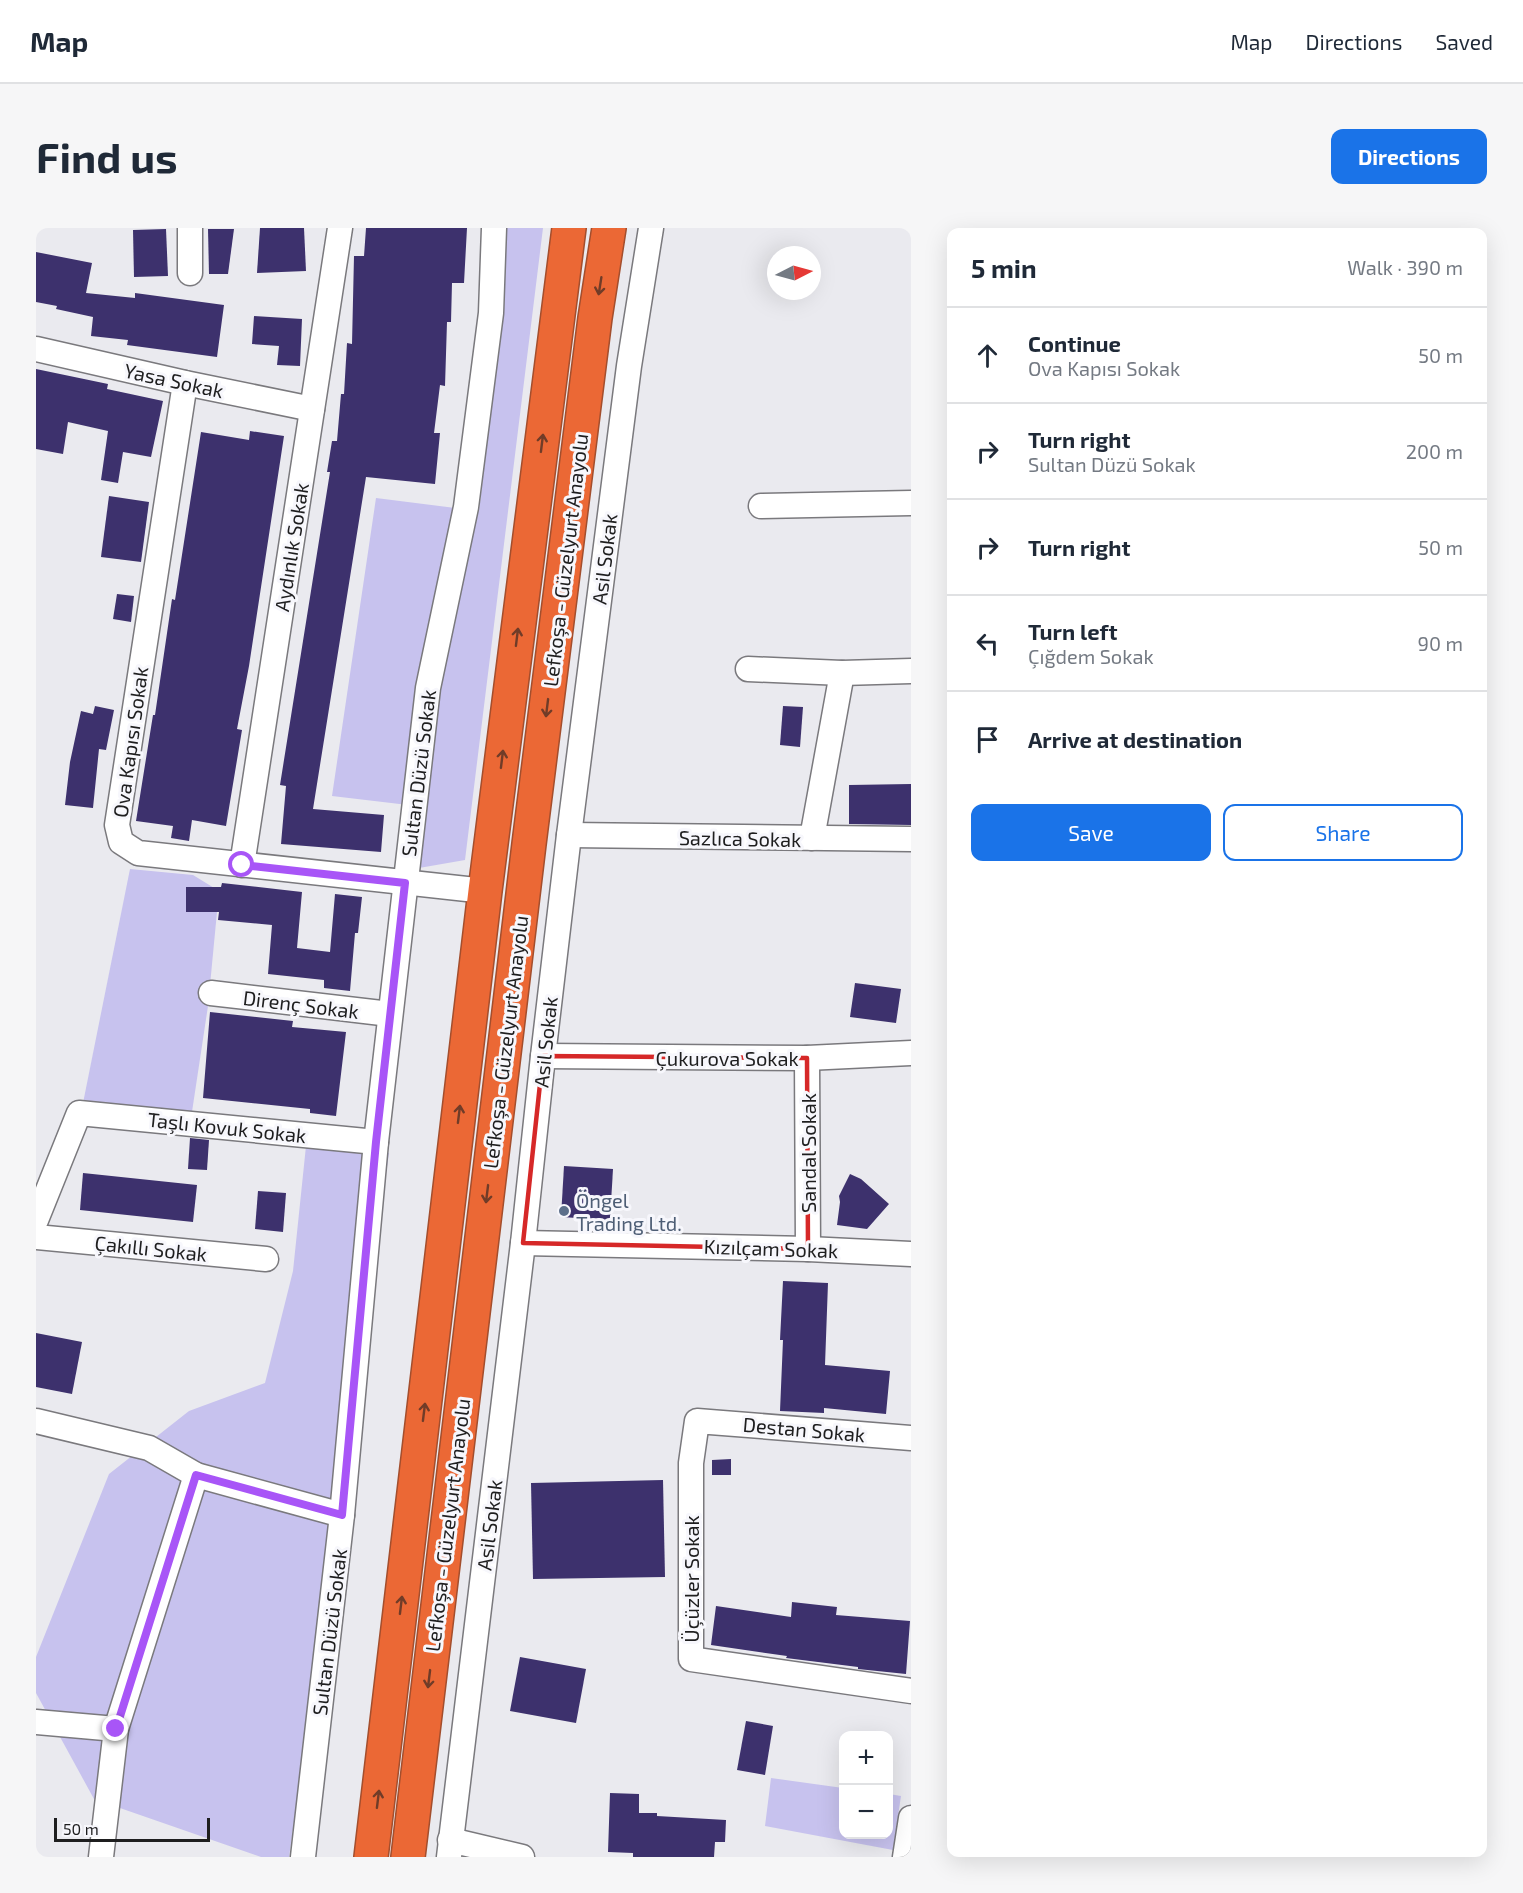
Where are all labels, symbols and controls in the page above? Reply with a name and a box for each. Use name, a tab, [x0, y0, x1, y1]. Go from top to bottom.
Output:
text: Map	[30, 24, 88, 58]
text: Map	[1230, 29, 1273, 54]
text: Directions	[1306, 29, 1402, 54]
text: Saved	[1435, 29, 1493, 54]
button: Directions	[1331, 129, 1487, 184]
text: Find us	[36, 131, 178, 181]
north arrow	[767, 246, 821, 300]
text: 5 min	[971, 252, 1037, 283]
text: Walk · 390 m	[1347, 255, 1463, 279]
one-way arrow	[595, 275, 606, 295]
text: Continue	[1028, 330, 1121, 356]
icon: ahead	[971, 339, 1004, 372]
text: 50 m	[1418, 343, 1463, 367]
text: Ova Kapısı Sokak	[1028, 356, 1180, 380]
street label: Yasa Sokak	[122, 358, 226, 402]
text: Turn right	[1028, 426, 1130, 452]
street label: Lefkoşa - Güzelyurt Anayolu	[538, 432, 593, 688]
one-way arrow	[537, 434, 548, 454]
icon: right	[971, 435, 1004, 468]
text: 200 m	[1406, 439, 1463, 463]
text: Sultan Düzü Sokak	[1028, 452, 1196, 476]
street label: Aydınlık Sokak	[269, 481, 313, 613]
street label: Asil Sokak	[587, 512, 621, 606]
icon: right	[971, 531, 1004, 564]
text: Turn right	[1028, 534, 1130, 560]
text: 50 m	[1418, 535, 1463, 559]
text: Turn left	[1028, 618, 1117, 644]
one-way arrow	[512, 627, 523, 647]
icon: left	[971, 627, 1004, 660]
text: 90 m	[1418, 631, 1463, 655]
text: Çığdem Sokak	[1028, 644, 1154, 668]
street label: Ova Kapısı Sokak	[108, 665, 152, 819]
street label: Sultan Düzü Sokak	[396, 688, 440, 858]
one-way arrow	[541, 698, 552, 718]
icon: arrive	[971, 723, 1004, 756]
text: Arrive at destination	[1028, 726, 1242, 752]
one-way arrow	[497, 750, 508, 770]
button: Save	[971, 804, 1211, 861]
button: Share	[1223, 804, 1463, 861]
street label: Sazlıca Sokak	[679, 825, 801, 851]
route start	[228, 851, 254, 877]
street label: Lefkoşa - Güzelyurt Anayolu	[478, 914, 533, 1170]
street label: Direnç Sokak	[242, 985, 360, 1024]
street label: Asil Sokak	[528, 995, 562, 1089]
street label: Çukurova Sokak	[655, 1046, 799, 1071]
street label: Sandal Sokak	[796, 1093, 820, 1213]
one-way arrow	[454, 1104, 465, 1124]
street label: Taşlı Kovuk Sokak	[146, 1107, 308, 1148]
one-way arrow	[481, 1183, 492, 1203]
place label: Öngel Trading Ltd.	[576, 1188, 682, 1235]
marker: Öngel Trading Ltd.	[557, 1204, 571, 1218]
street label: Çakıllı Sokak	[94, 1230, 208, 1267]
street label: Kızılçam Sokak	[703, 1234, 839, 1263]
street label: Lefkoşa - Güzelyurt Anayolu	[420, 1397, 475, 1653]
one-way arrow	[419, 1402, 430, 1422]
street label: Destan Sokak	[742, 1412, 866, 1446]
street label: Asil Sokak	[472, 1478, 506, 1572]
street label: Üçüzler Sokak	[679, 1515, 704, 1643]
street label: Sultan Düzü Sokak	[307, 1547, 351, 1717]
one-way arrow	[396, 1596, 407, 1616]
one-way arrow	[423, 1669, 434, 1689]
route end	[102, 1715, 128, 1741]
map controls	[839, 1731, 893, 1839]
button: +	[839, 1731, 893, 1785]
button: −	[839, 1785, 893, 1839]
one-way arrow	[373, 1789, 384, 1809]
scale bar	[54, 1815, 210, 1842]
text: 50 m	[63, 1819, 99, 1838]

